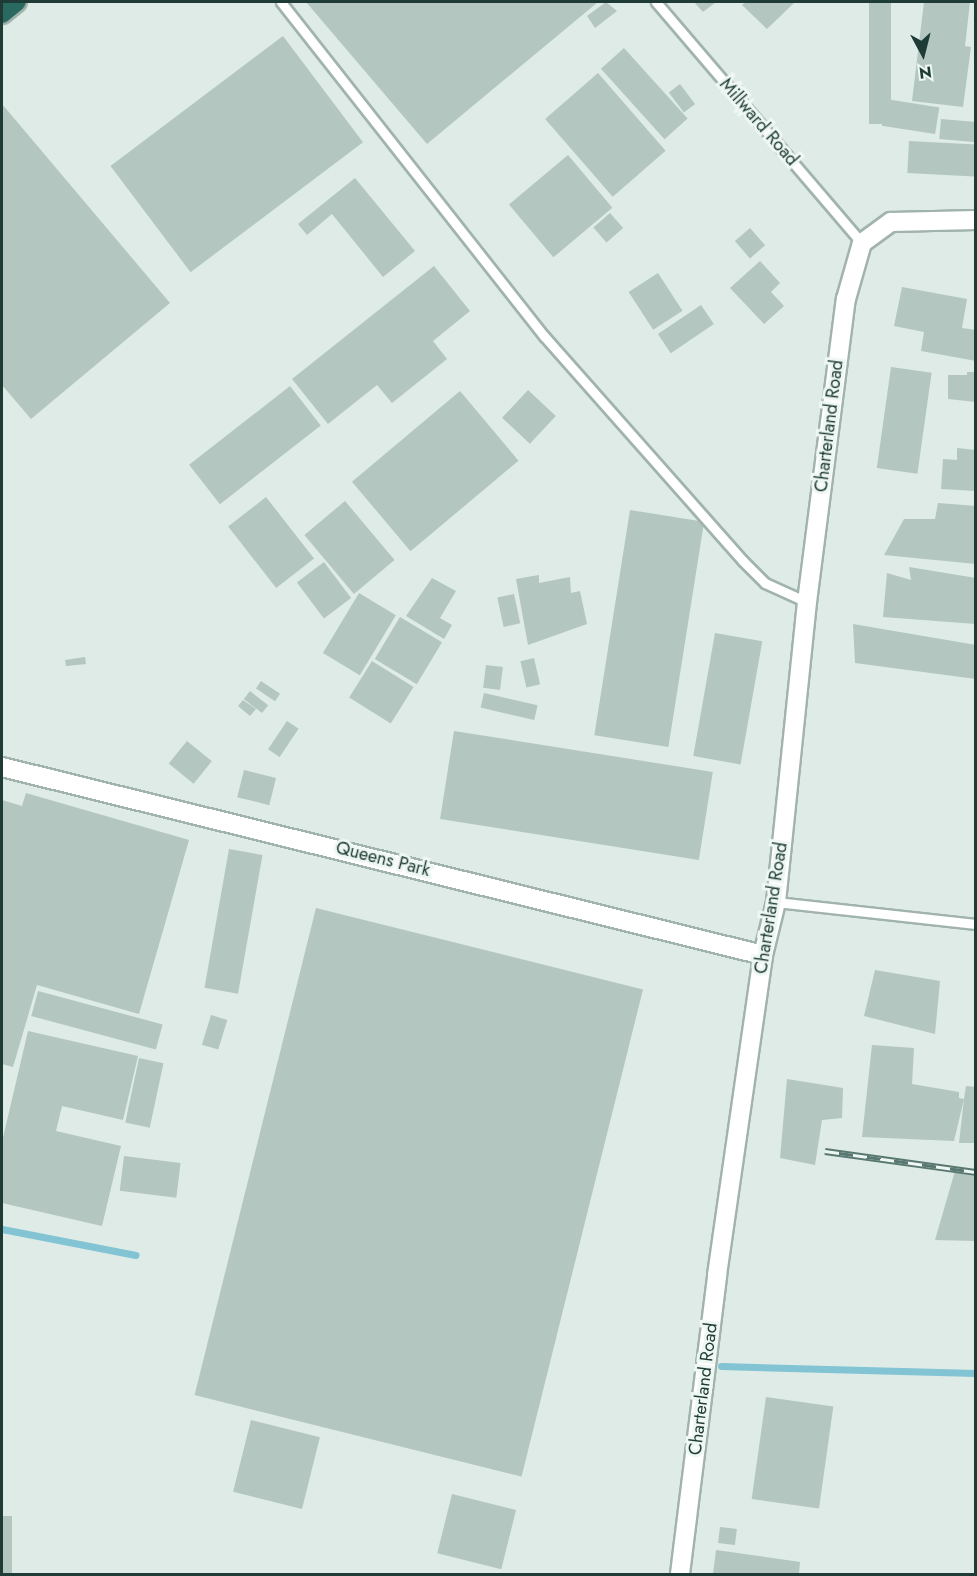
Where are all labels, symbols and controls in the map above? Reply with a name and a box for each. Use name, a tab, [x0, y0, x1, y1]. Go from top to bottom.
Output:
north arrow	[893, 24, 953, 84]
text: N	[918, 60, 933, 85]
street label: Millward Road	[715, 74, 803, 170]
street label: Charterland Road	[810, 359, 848, 493]
street label: Queens Park	[334, 837, 432, 881]
street label: Charterland Road	[750, 841, 792, 975]
street label: Charterland Road	[684, 1322, 722, 1456]

